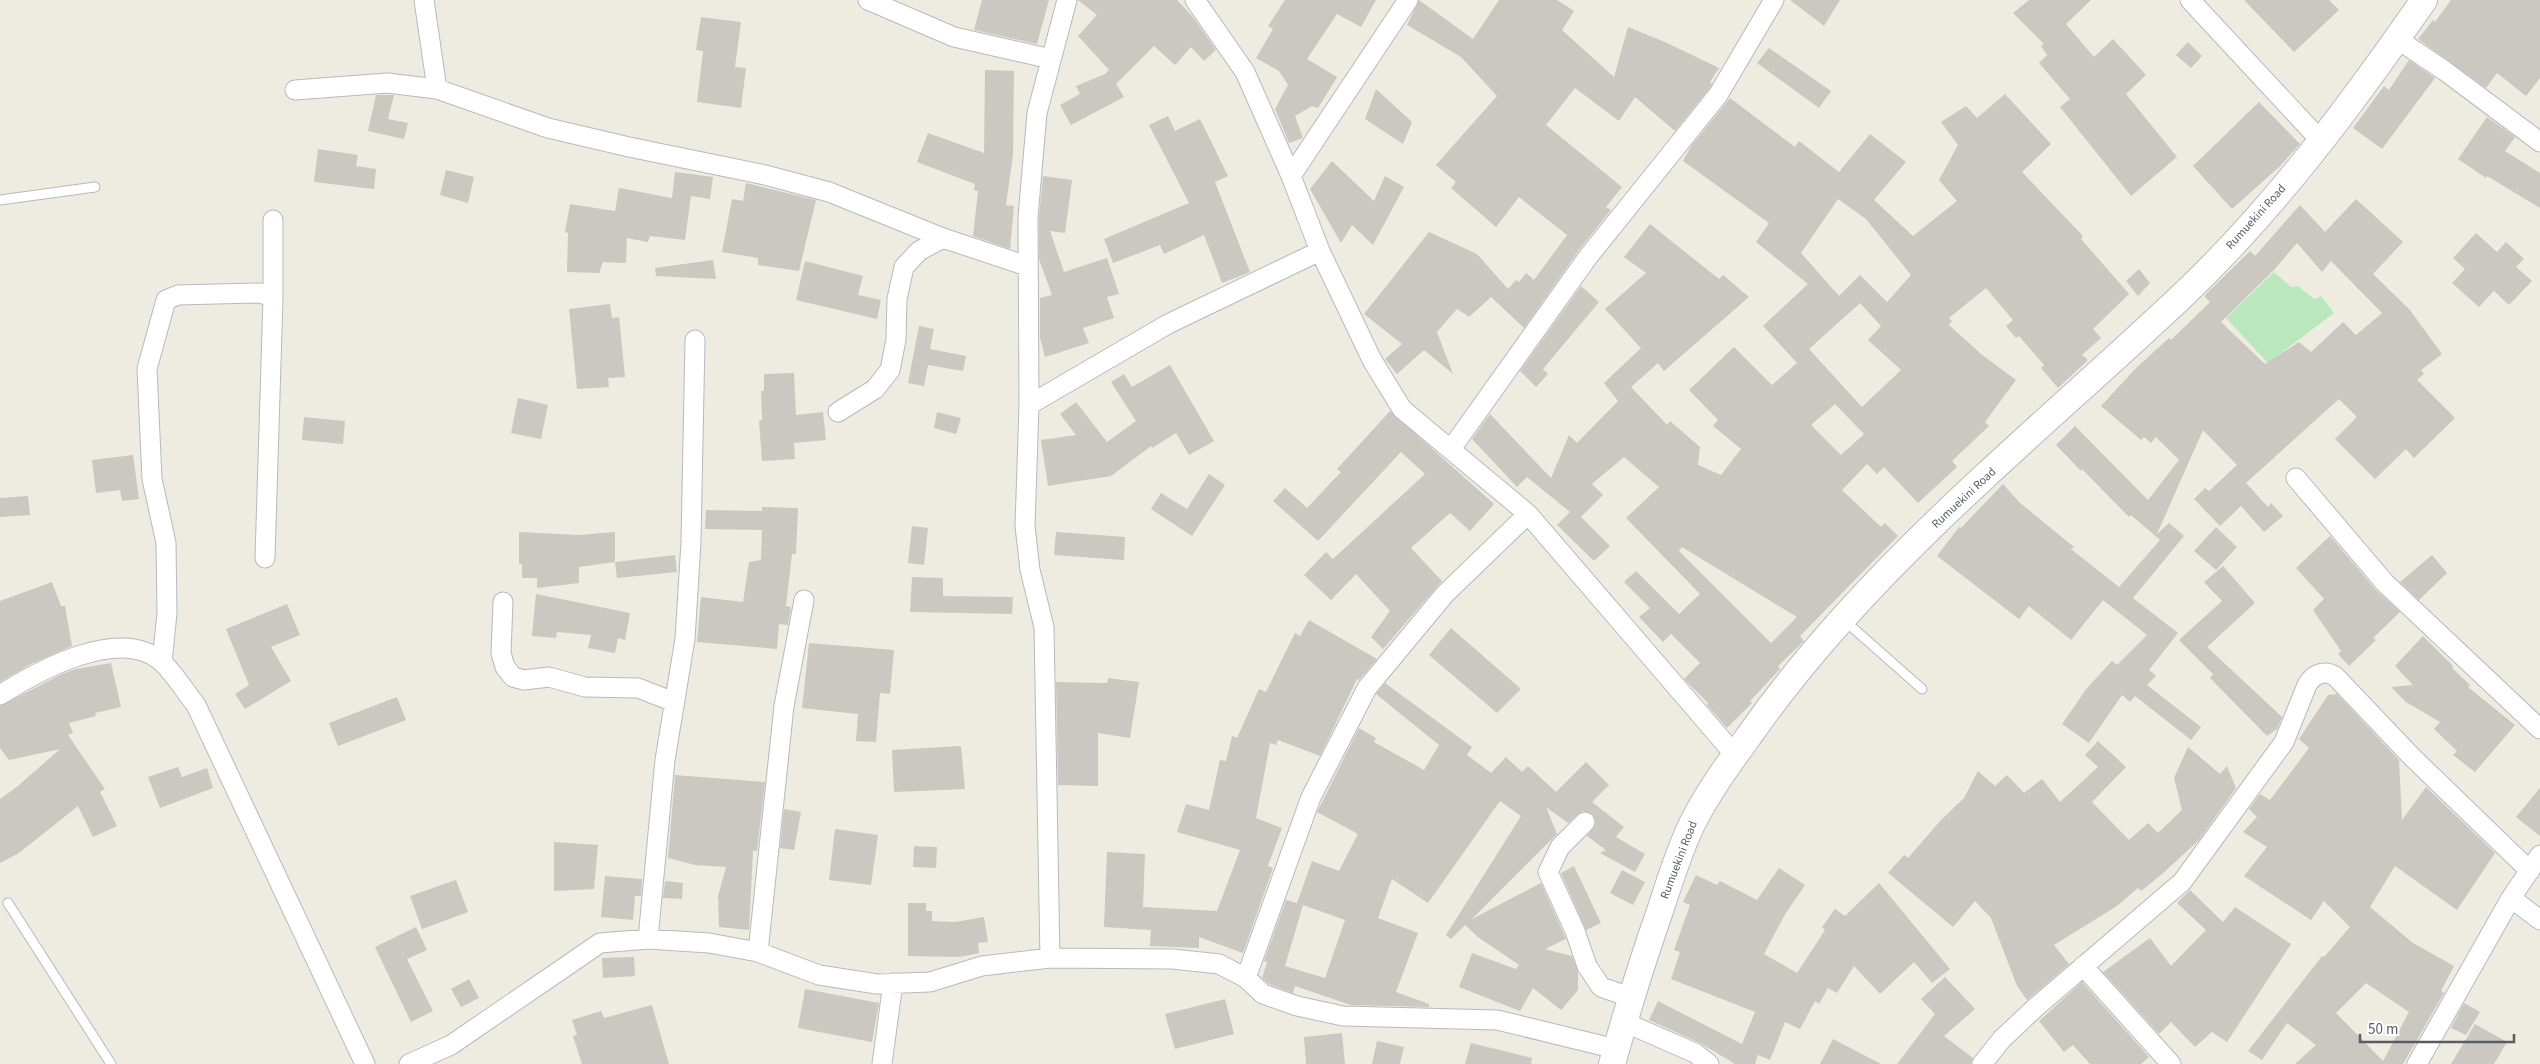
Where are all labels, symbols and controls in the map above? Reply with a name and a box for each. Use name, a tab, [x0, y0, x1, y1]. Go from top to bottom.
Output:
street label: Rumuekini Road	[2222, 181, 2290, 253]
street label: Rumuekini Road	[1928, 464, 2000, 532]
street label: Rumuekini Road	[1656, 819, 1702, 901]
scale bar	[2360, 1012, 2514, 1044]
text: 50 m	[2368, 1019, 2398, 1040]

